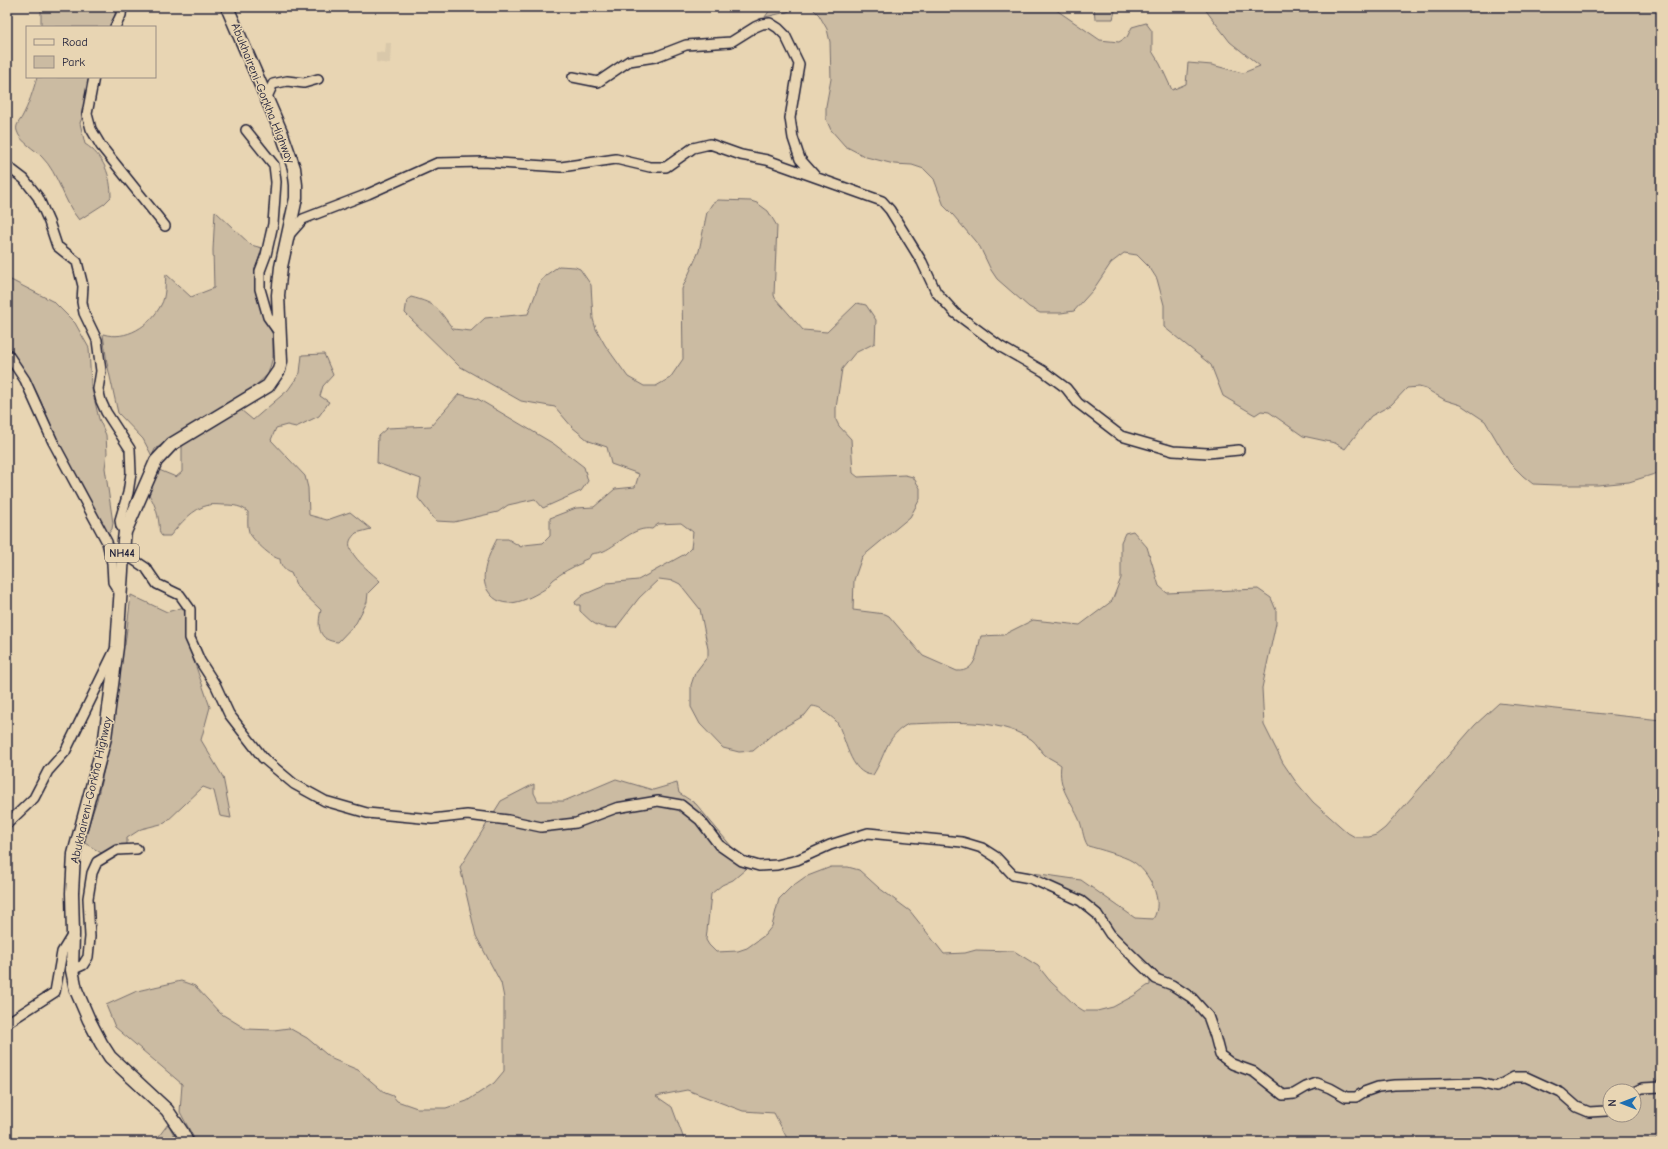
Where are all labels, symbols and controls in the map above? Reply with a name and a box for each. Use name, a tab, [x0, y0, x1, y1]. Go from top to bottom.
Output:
street label: Abukhaireni-Gorkha Highway	[228, 21, 298, 166]
legend	[26, 26, 156, 78]
text: Road	[62, 35, 88, 49]
text: Park	[62, 55, 85, 69]
road number: NH44	[105, 544, 139, 562]
street label: Abukhaireni-Gorkha Highway	[67, 715, 115, 865]
north arrow	[1602, 1083, 1642, 1123]
text: N	[1606, 1099, 1619, 1107]

